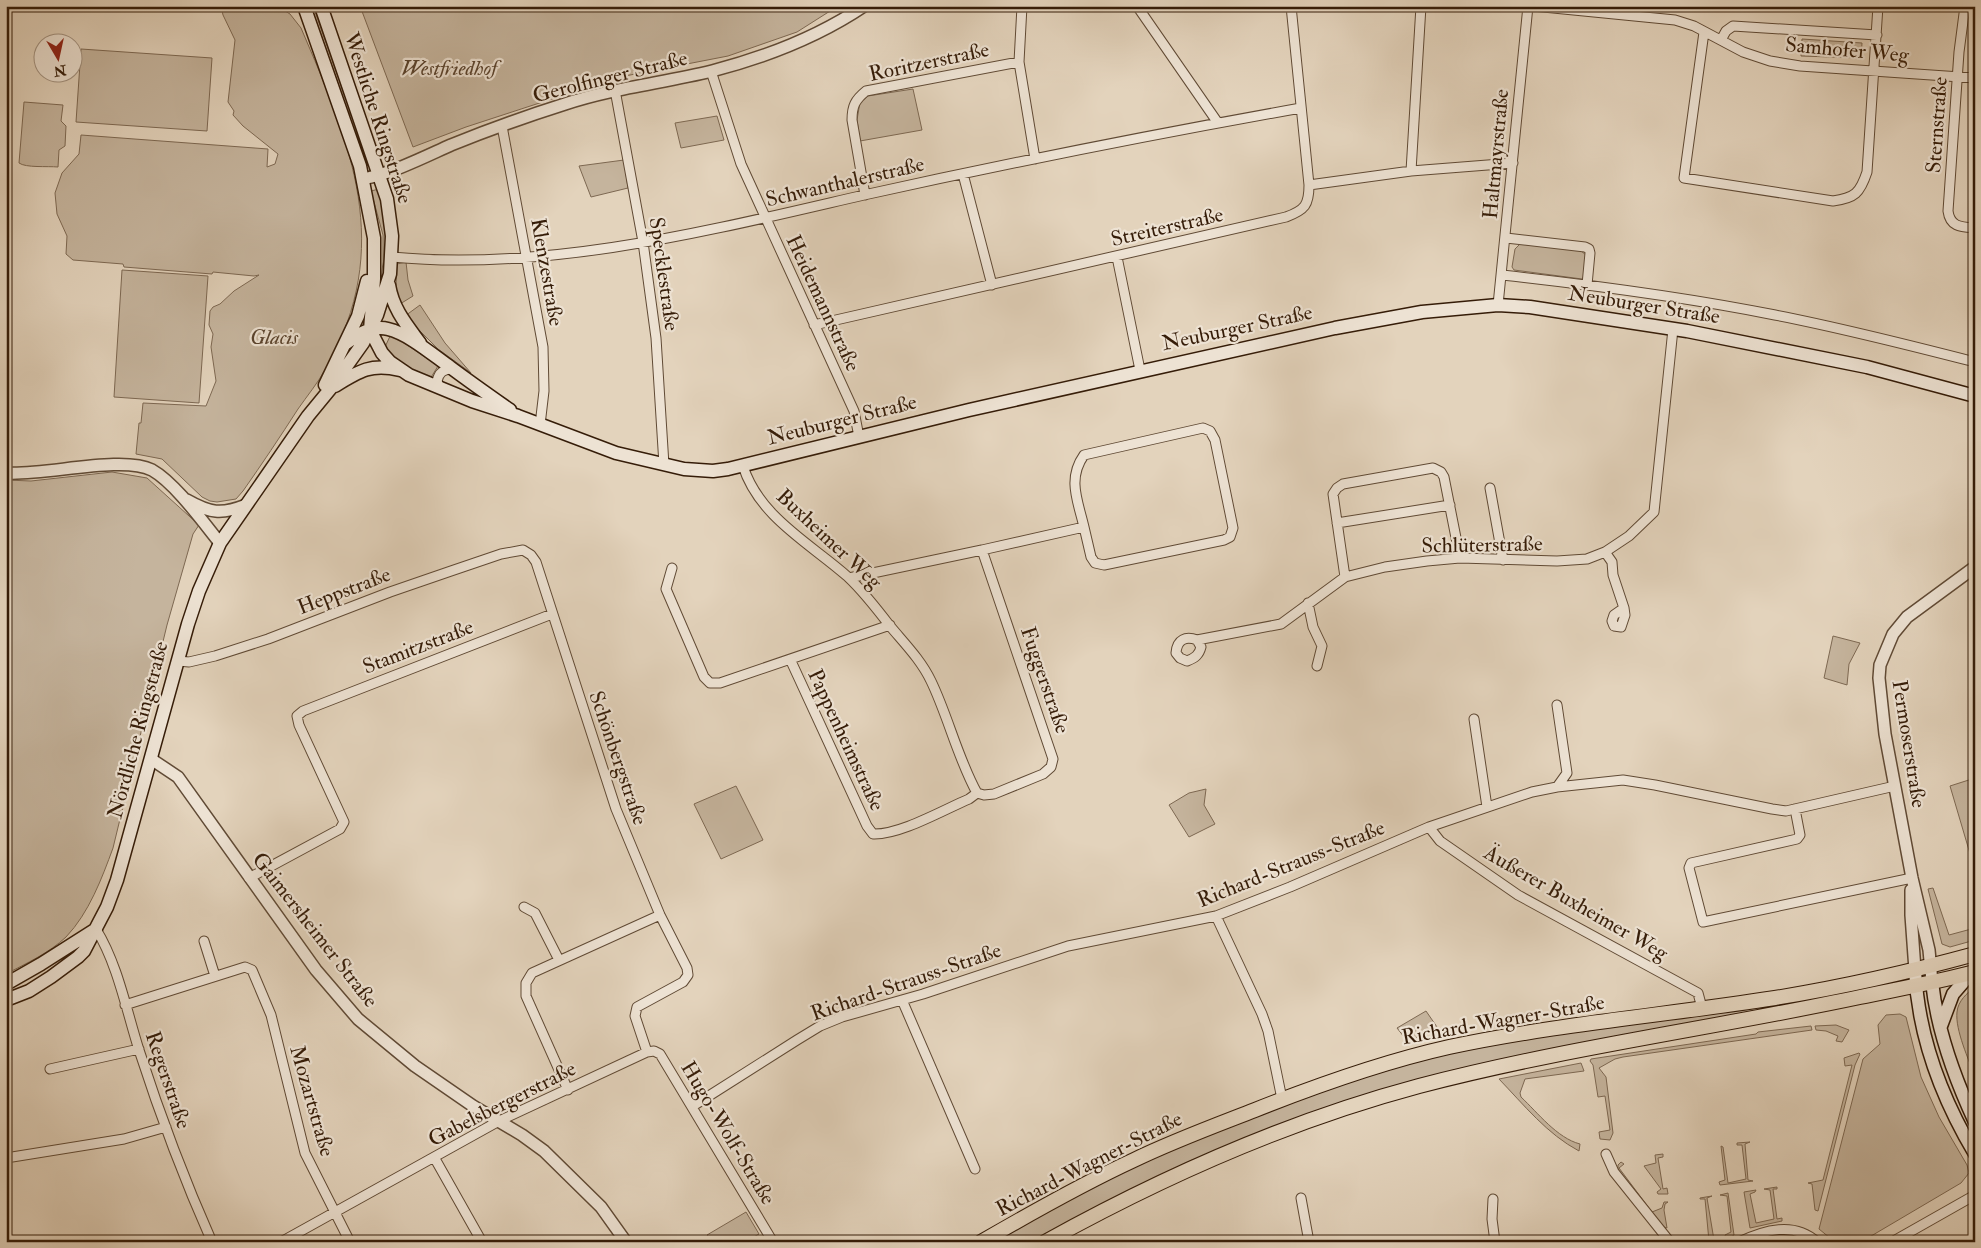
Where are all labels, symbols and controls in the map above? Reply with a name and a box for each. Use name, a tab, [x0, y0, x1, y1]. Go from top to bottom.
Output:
street label: Westliche Ringstraße	[337, 28, 418, 207]
street label: Samhofer Weg	[1784, 31, 1911, 69]
north arrow	[32, 32, 82, 82]
street label: Roritzerstraße	[866, 36, 992, 88]
street label: Gerolfinger Straße	[530, 45, 690, 109]
park label: Westfriedhof	[401, 55, 502, 82]
text: N	[52, 61, 68, 80]
street label: Sternstraße	[1920, 76, 1954, 174]
street label: Haltmayrstraße	[1477, 88, 1515, 220]
street label: Schwanthalerstraße	[763, 151, 927, 213]
street label: Streiterstraße	[1108, 201, 1226, 253]
street label: Klenzestraße	[524, 216, 570, 328]
street label: Specklestraße	[643, 216, 685, 333]
street label: Heidemannstraße	[780, 230, 866, 376]
street label: Neuburger Straße	[1566, 280, 1722, 330]
street label: Neuburger Straße	[1159, 299, 1315, 357]
park label: Glacis	[250, 324, 299, 351]
street label: Neuburger Straße	[764, 388, 920, 452]
street label: Buxheimer Weg	[770, 483, 888, 595]
street label: Schlüterstraße	[1421, 530, 1543, 560]
street label: Heppstraße	[294, 561, 395, 621]
street label: Stamitzstraße	[359, 613, 477, 680]
street label: Fuggerstraße	[1014, 623, 1076, 737]
street label: Nördliche Ringstraße	[101, 638, 175, 822]
street label: Pappenheimstraße	[801, 665, 891, 815]
street label: Permoserstraße	[1886, 678, 1932, 810]
street label: Schönbergstraße	[582, 688, 654, 829]
street label: Richard-Strauss-Straße	[1193, 814, 1389, 914]
street label: Äußerer Buxheimer Weg	[1478, 839, 1673, 967]
street label: Gaimersheimer Straße	[246, 847, 384, 1013]
street label: Richard-Strauss-Straße	[807, 937, 1005, 1027]
street label: Richard-Wagner-Straße	[1400, 989, 1607, 1051]
street label: Regerstraße	[139, 1028, 197, 1132]
street label: Mozartstraße	[283, 1042, 341, 1160]
street label: Gabelsbergerstraße	[424, 1055, 581, 1153]
street label: Hugo-Wolf-Straße	[674, 1056, 782, 1210]
street label: Richard-Wagner-Straße	[991, 1105, 1187, 1223]

